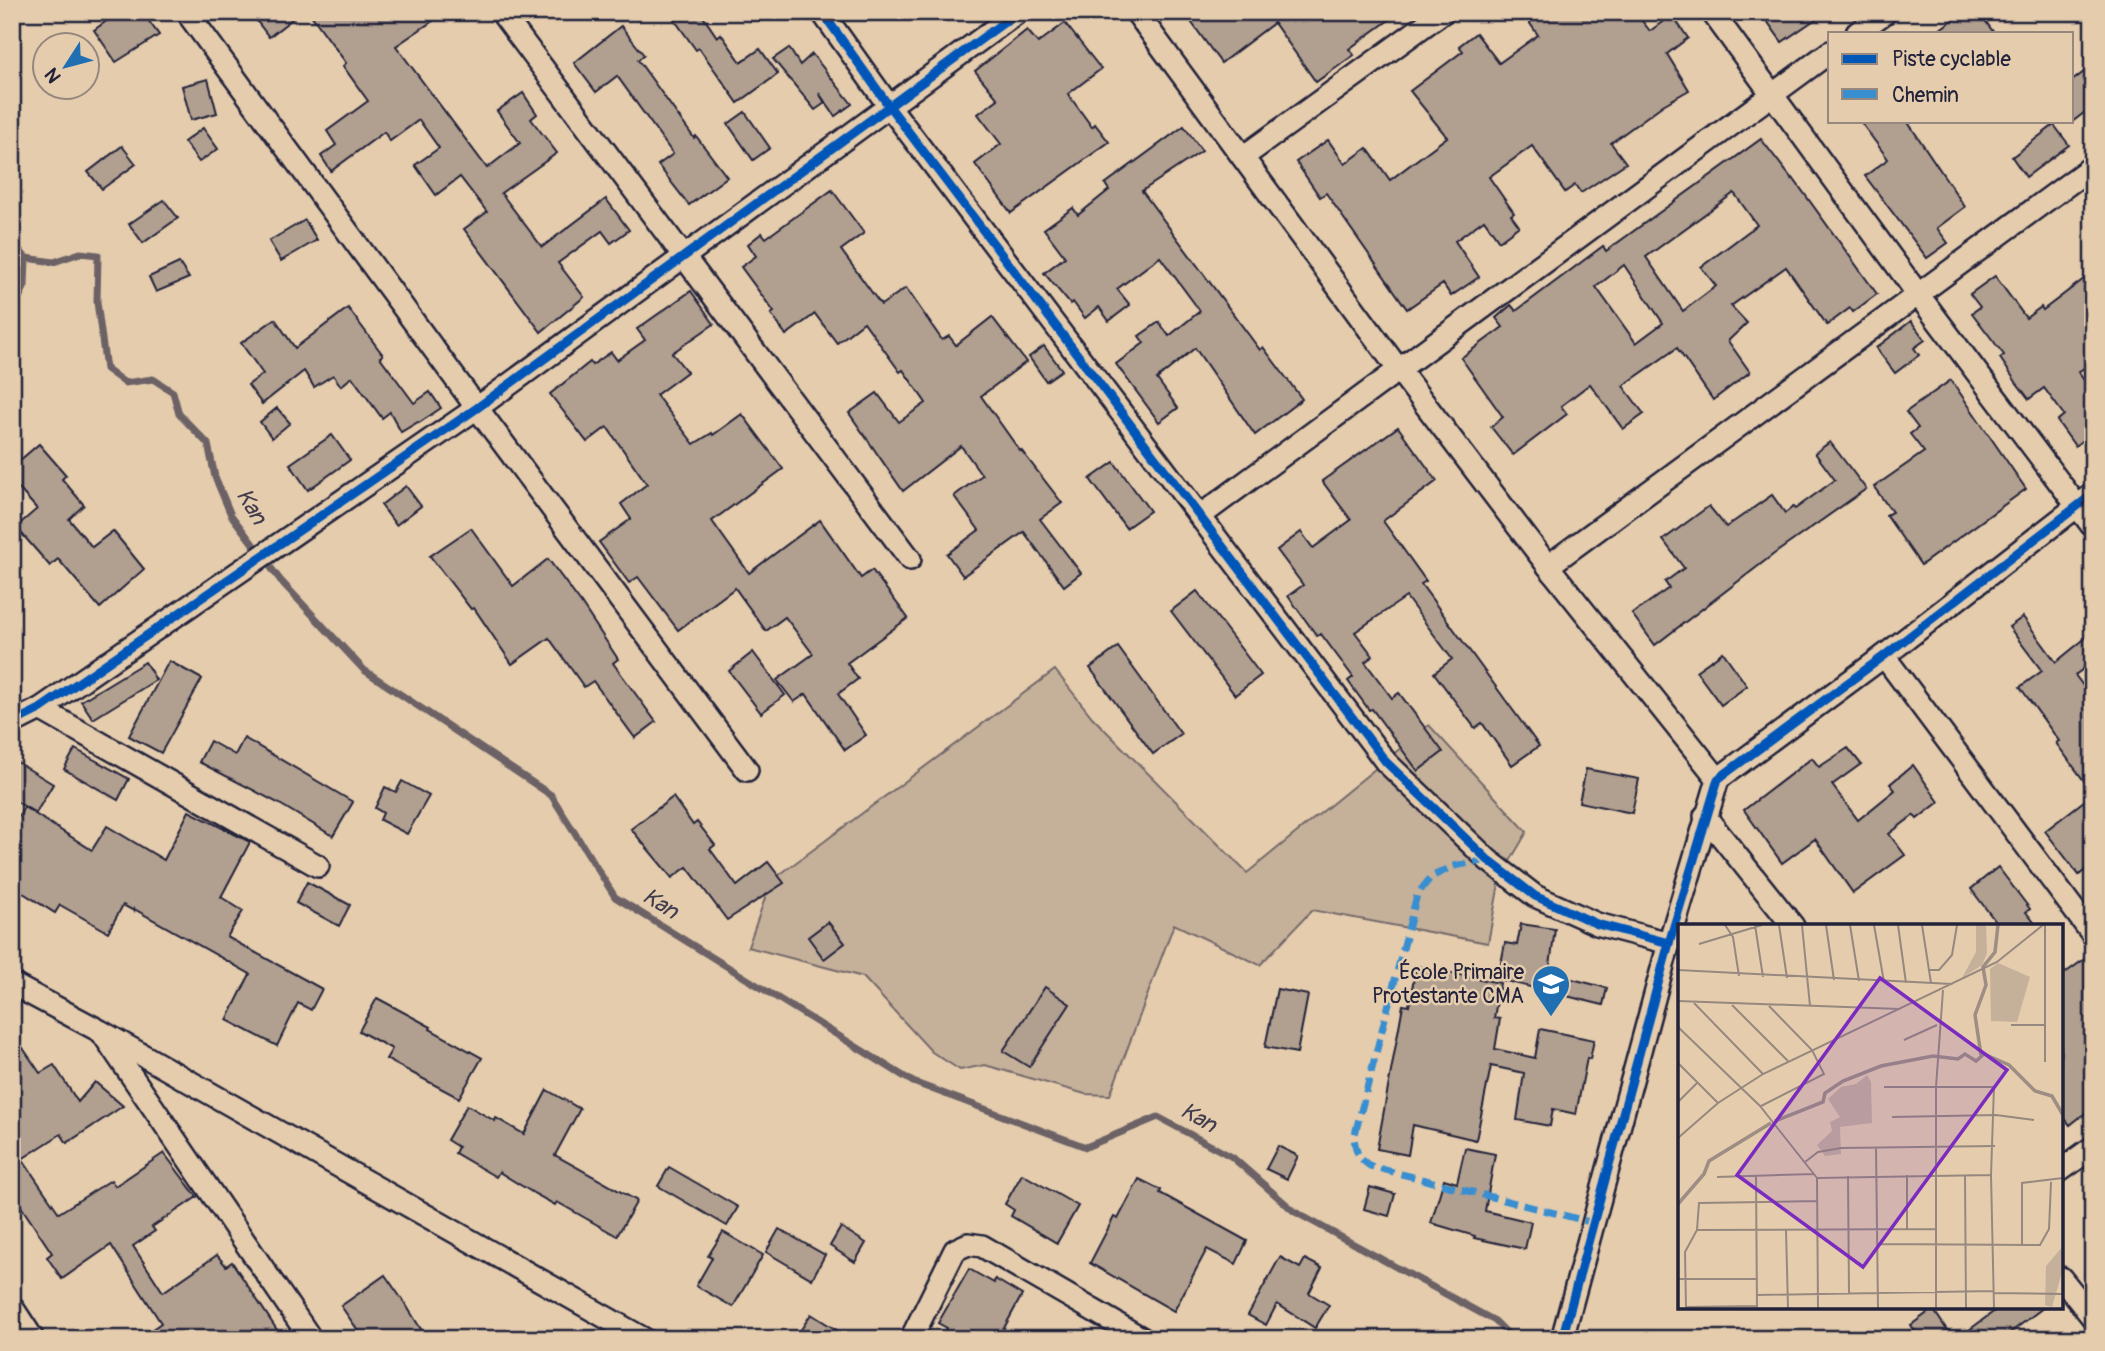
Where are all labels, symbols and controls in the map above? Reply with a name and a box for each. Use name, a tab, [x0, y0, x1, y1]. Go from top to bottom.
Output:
north arrow	[32, 32, 102, 102]
legend	[1828, 32, 2074, 122]
text: Piste cyclable	[1892, 46, 2011, 73]
text: N	[39, 63, 67, 88]
text: Chemin	[1892, 82, 1959, 109]
water label: Kan	[230, 483, 274, 530]
water label: Kan	[637, 881, 685, 926]
inset map	[1678, 924, 2063, 1309]
place label: École Primaire Protestante CMA	[1372, 959, 1525, 1010]
school or university icon: École Primaire Protestante CMA	[1530, 963, 1572, 1018]
water label: Kan	[1176, 1096, 1223, 1140]

